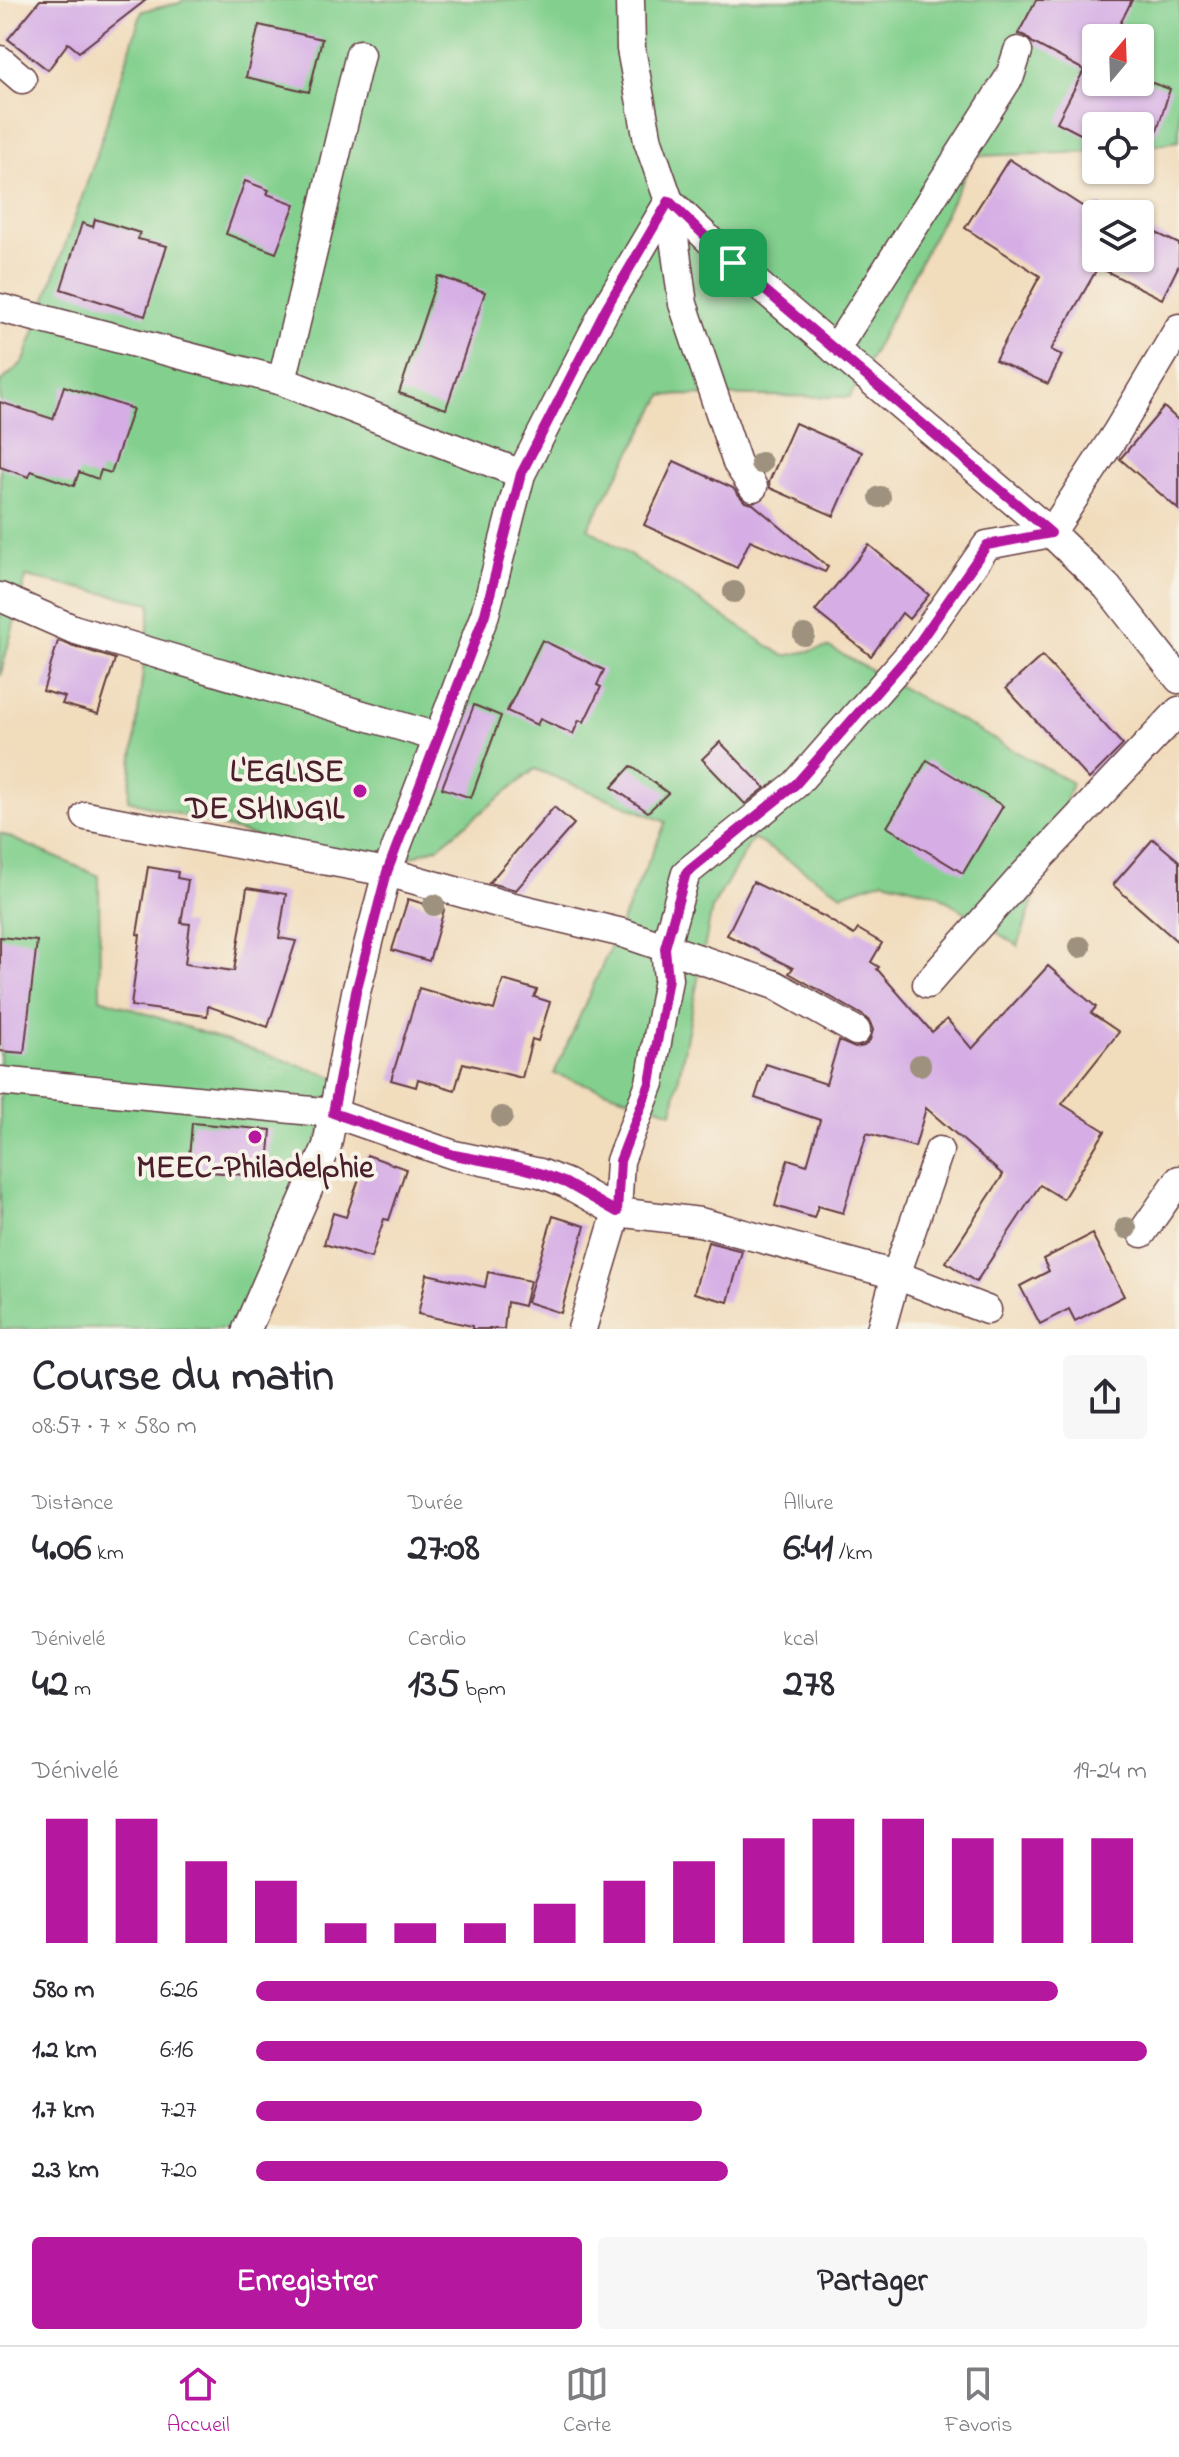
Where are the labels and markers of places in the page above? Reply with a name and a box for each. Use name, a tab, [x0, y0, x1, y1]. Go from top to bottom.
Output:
pin	[699, 229, 767, 297]
place label: L'EGLISE DE SHINGIL	[183, 750, 345, 834]
marker: L'EGLISE DE SHINGIL	[351, 782, 369, 800]
marker: MEEC-Philadelphie	[246, 1128, 264, 1146]
place label: MEEC-Philadelphie	[136, 1146, 375, 1193]

